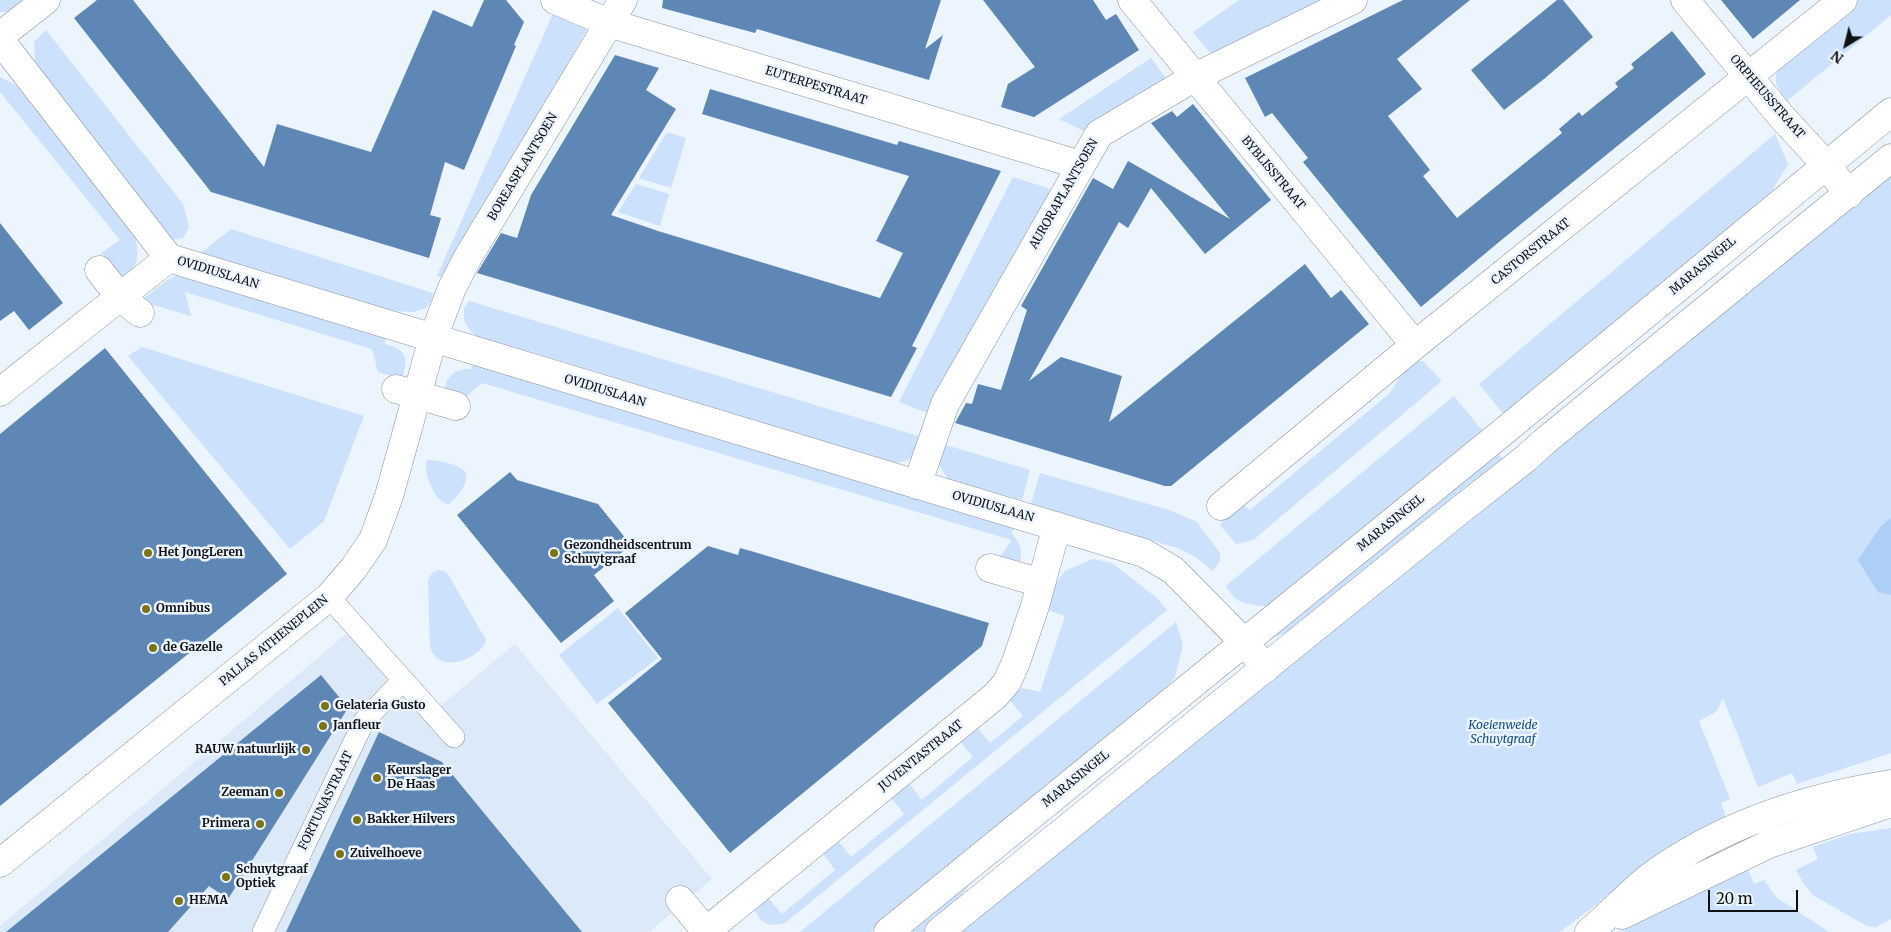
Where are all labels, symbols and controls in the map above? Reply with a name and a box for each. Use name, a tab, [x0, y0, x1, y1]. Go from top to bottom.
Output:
north arrow	[1821, 20, 1871, 70]
text: N	[1827, 47, 1847, 68]
street label: ORPHEUSSTRAAT	[1727, 52, 1807, 142]
street label: EUTERPESTRAAT	[763, 64, 869, 108]
street label: BOREASPLANTSOEN	[485, 111, 561, 223]
street label: BYBLISSTRAAT	[1238, 133, 1308, 213]
street label: AURORAPLANTSOEN	[1027, 136, 1101, 252]
street label: CASTORSTRAAT	[1489, 216, 1573, 288]
street label: MARASINGEL	[1667, 234, 1739, 298]
street label: OVIDIUSLAAN	[175, 254, 261, 292]
street label: OVIDIUSLAAN	[562, 372, 648, 410]
street label: OVIDIUSLAAN	[950, 488, 1036, 526]
street label: MARASINGEL	[1354, 491, 1428, 555]
place label: Gezondheidscentrum Schuytgraaf	[564, 539, 692, 567]
place label: Het JongLeren	[158, 546, 243, 560]
marker: Het JongLeren	[142, 547, 154, 559]
marker: Gezondheidscentrum Schuytgraaf	[548, 547, 560, 559]
street label: PALLAS ATHENEPLEIN	[217, 593, 331, 689]
place label: Omnibus	[156, 602, 210, 616]
marker: Omnibus	[140, 603, 152, 615]
place label: de Gazelle	[163, 641, 223, 655]
marker: de Gazelle	[147, 642, 159, 654]
place label: Gelateria Gusto	[335, 699, 425, 713]
marker: Gelateria Gusto	[319, 700, 331, 712]
street label: JUVENTASTRAAT	[876, 717, 966, 795]
place label: Janfleur	[333, 719, 381, 733]
park label: Koeienweide Schuytgraaf	[1468, 719, 1538, 747]
marker: Janfleur	[317, 720, 329, 732]
place label: RAUW natuurlijk	[195, 743, 296, 757]
marker: RAUW natuurlijk	[300, 744, 312, 756]
street label: MARASINGEL	[1039, 747, 1113, 811]
street label: FORTUNASTRAAT	[296, 749, 356, 853]
place label: Keurslager De Haas	[387, 764, 451, 792]
marker: Keurslager De Haas	[371, 772, 383, 784]
place label: Zeeman	[221, 786, 269, 800]
marker: Zeeman	[273, 787, 285, 799]
place label: Bakker Hilvers	[367, 813, 455, 827]
marker: Bakker Hilvers	[351, 814, 363, 826]
place label: Primera	[202, 817, 250, 831]
marker: Primera	[254, 818, 266, 830]
place label: Zuivelhoeve	[350, 847, 422, 861]
marker: Zuivelhoeve	[334, 848, 346, 860]
place label: Schuytgraaf Optiek	[236, 863, 308, 891]
marker: Schuytgraaf Optiek	[220, 871, 232, 883]
scale bar	[1711, 880, 1801, 912]
text: 20 m	[1716, 889, 1753, 908]
place label: HEMA	[189, 894, 228, 908]
marker: HEMA	[173, 895, 185, 907]

